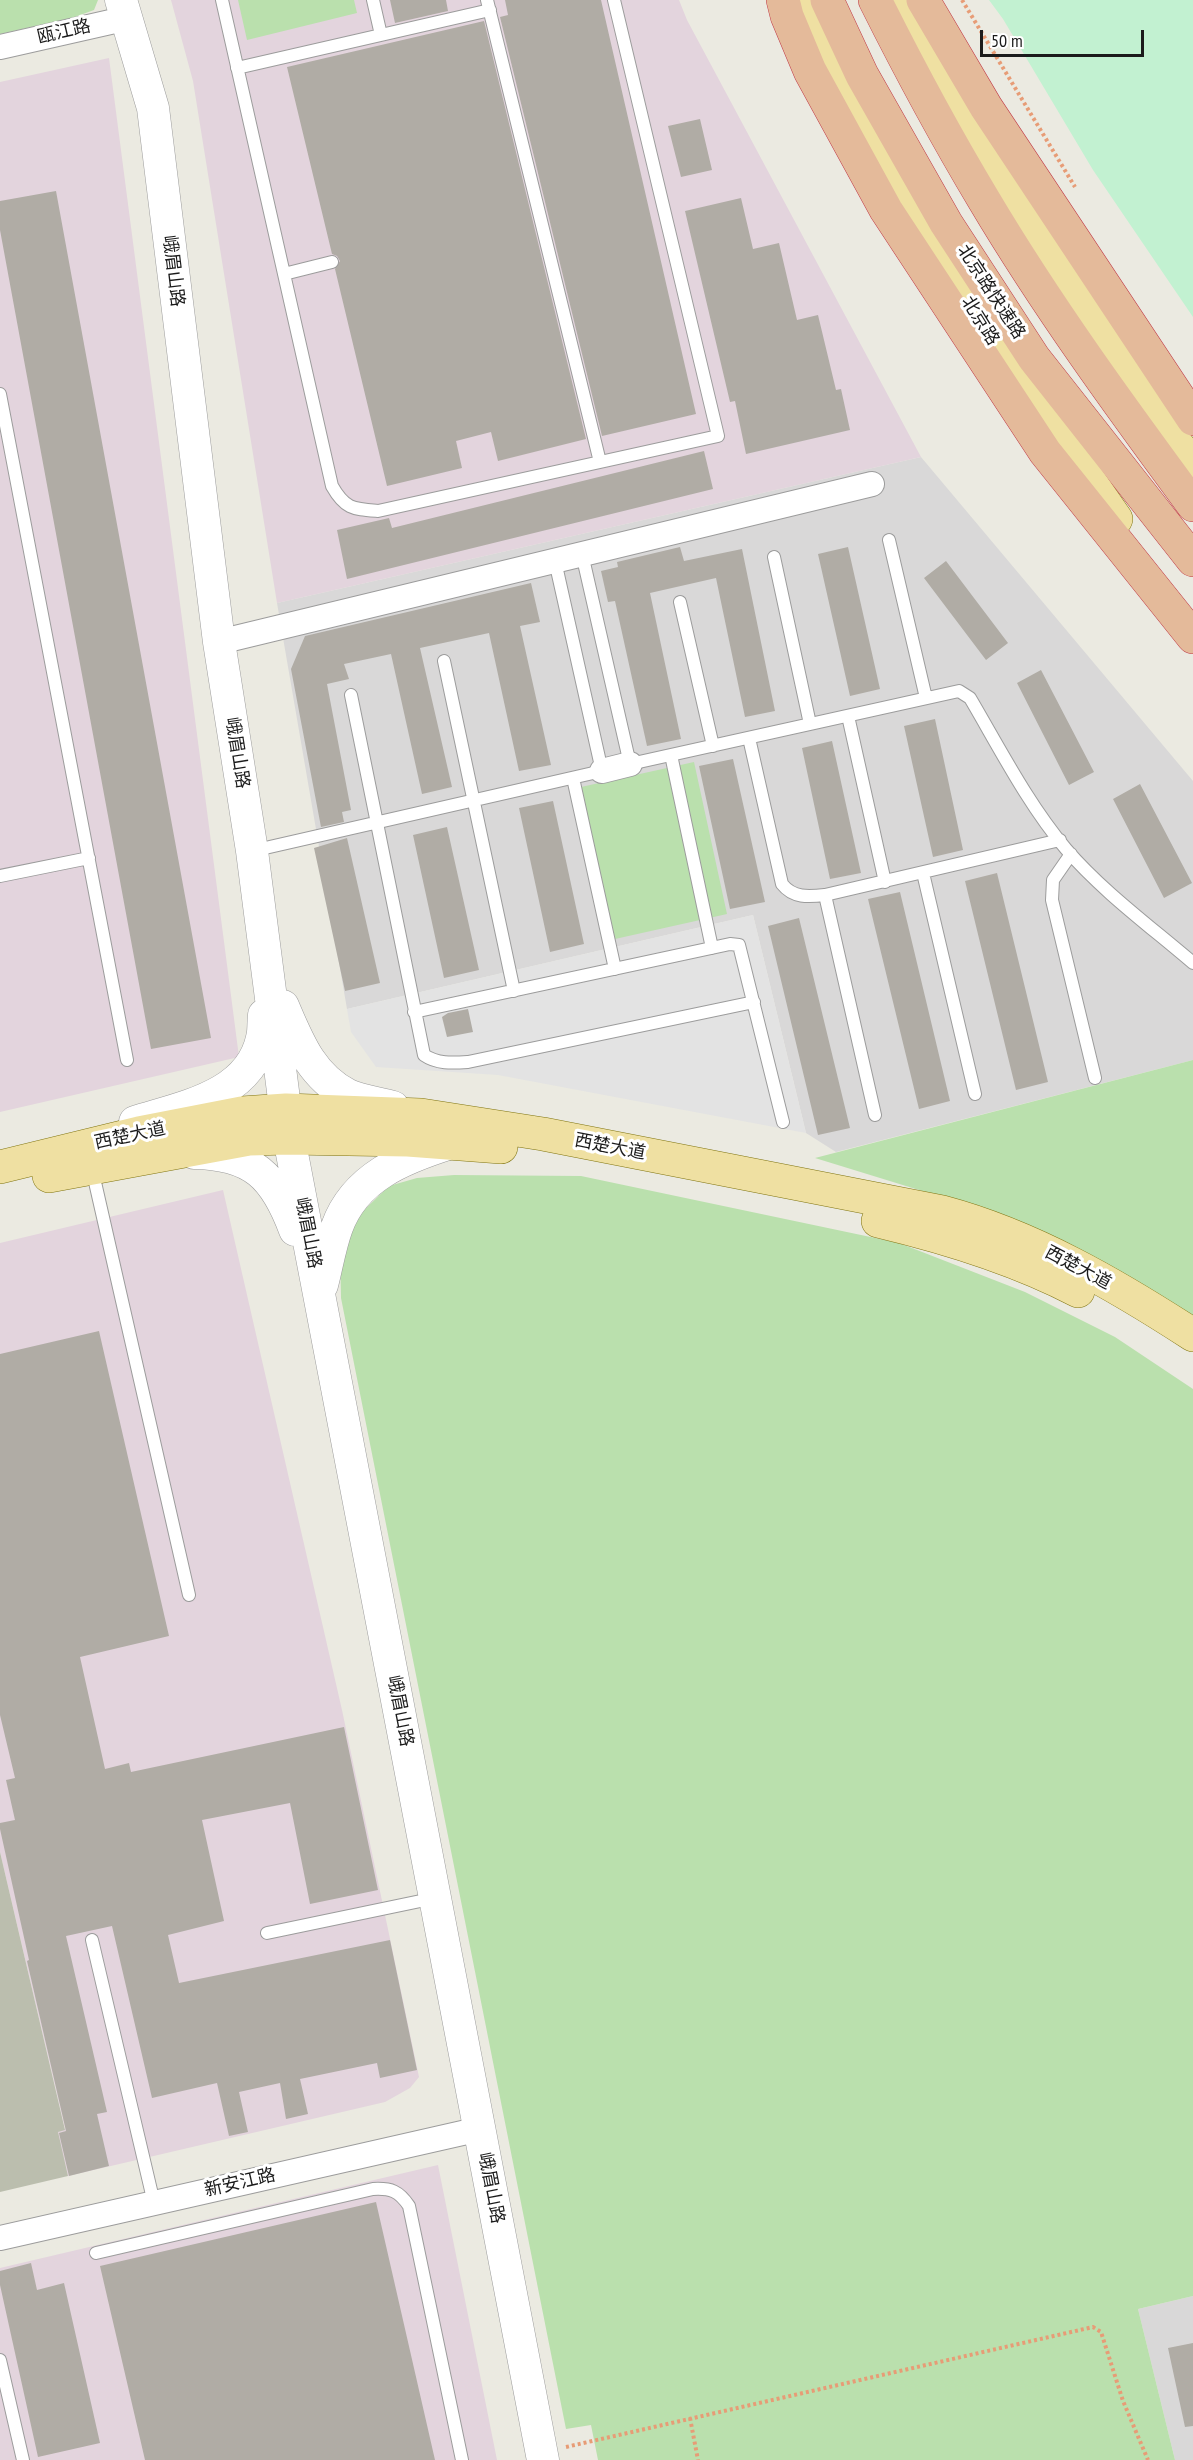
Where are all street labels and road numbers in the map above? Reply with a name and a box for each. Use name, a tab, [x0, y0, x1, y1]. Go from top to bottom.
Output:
street label: 瓯江路	[35, 15, 93, 49]
street label: 峨眉山路	[158, 234, 188, 308]
street label: 北京路快速路	[953, 241, 1029, 343]
street label: 北京路	[957, 292, 1003, 350]
street label: 峨眉山路	[221, 716, 253, 790]
street label: 西楚大道	[93, 1118, 167, 1154]
street label: 西楚大道	[573, 1130, 647, 1164]
street label: 峨眉山路	[291, 1196, 325, 1270]
street label: 西楚大道	[1041, 1242, 1115, 1294]
street label: 峨眉山路	[383, 1674, 417, 1748]
street label: 峨眉山路	[474, 2151, 508, 2225]
street label: 新安江路	[202, 2164, 278, 2202]

